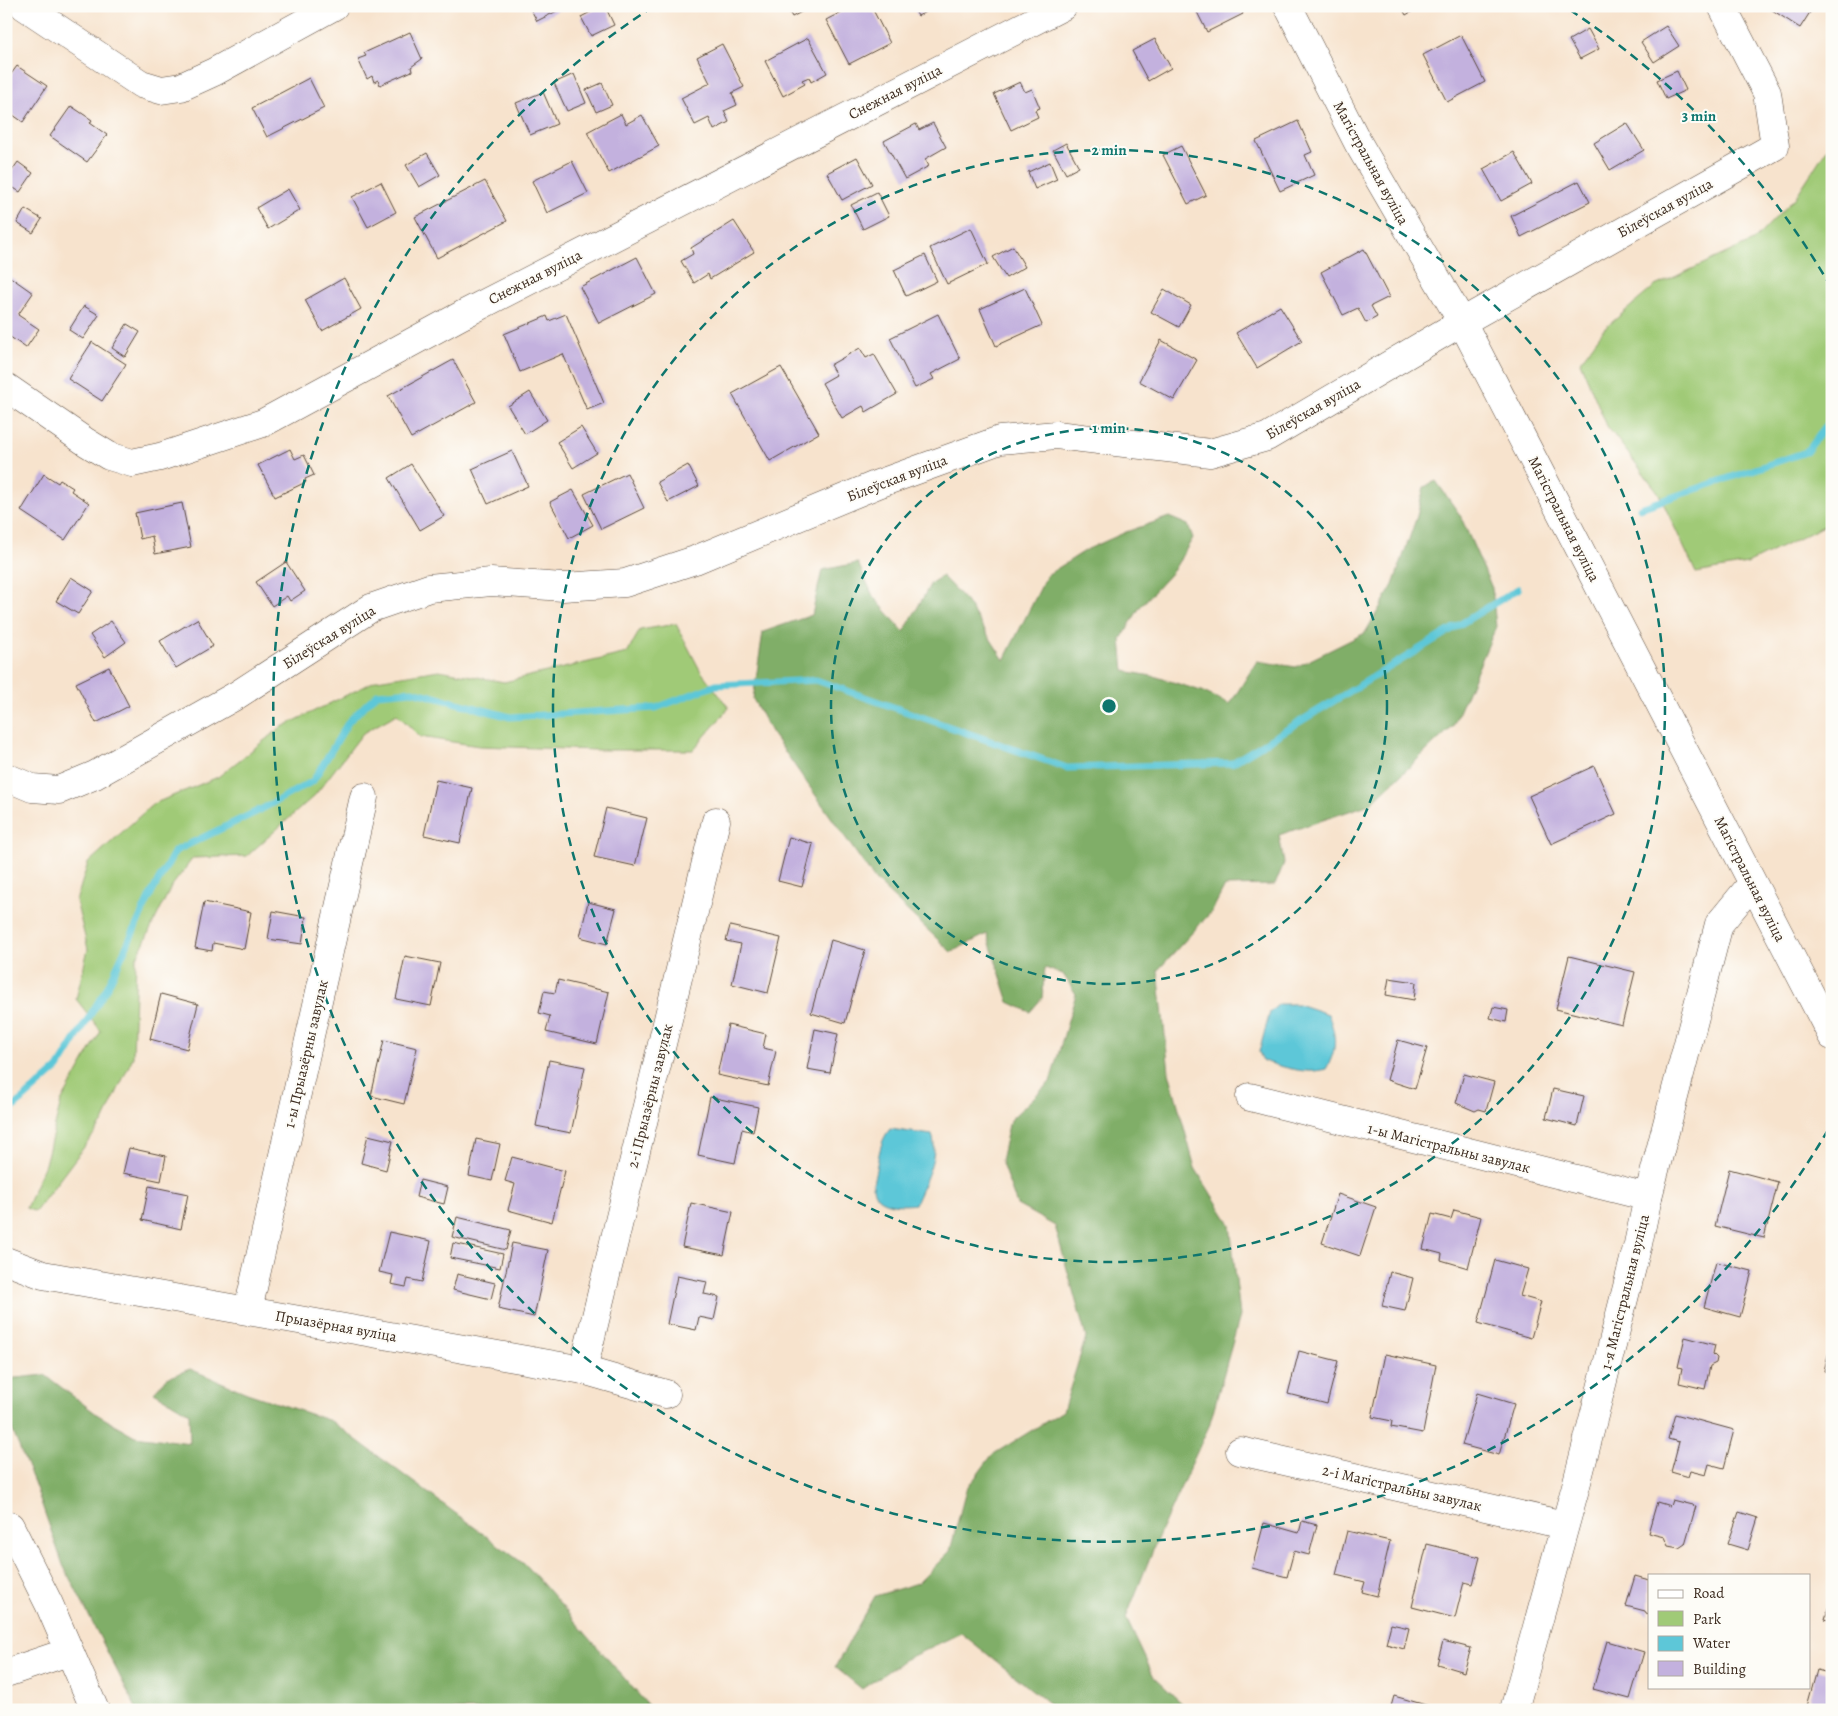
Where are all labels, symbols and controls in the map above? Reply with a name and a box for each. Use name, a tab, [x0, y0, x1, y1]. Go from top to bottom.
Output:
street label: Снежная вуліца	[845, 60, 945, 124]
street label: Магістральная вуліца	[1329, 98, 1413, 229]
text: 3 min	[1682, 106, 1717, 126]
text: 2 min	[1091, 140, 1127, 160]
street label: Білеўская вуліца	[1614, 174, 1716, 242]
street label: Снежная вуліца	[485, 245, 585, 309]
street label: Білеўская вуліца	[1262, 374, 1364, 444]
text: 1 min	[1092, 418, 1126, 438]
street label: Білеўская вуліца	[844, 450, 950, 506]
street label: Магістральная вуліца	[1524, 453, 1604, 585]
street label: Білеўская вуліца	[279, 600, 379, 674]
centre of rings	[1100, 697, 1118, 715]
street label: Магістральная вуліца	[1710, 813, 1790, 945]
street label: 1-ы Прыазёрны завулак	[279, 978, 333, 1130]
street label: 2-і Прыазёрны завулак	[622, 1022, 678, 1170]
street label: 1-ы Магістральны завулак	[1366, 1118, 1533, 1178]
street label: 1-я Магістральная вуліца	[1596, 1212, 1654, 1372]
street label: Прыазёрная вуліца	[274, 1305, 399, 1347]
street label: 2-і Магістральны завулак	[1320, 1460, 1484, 1516]
legend	[1648, 1574, 1810, 1688]
text: Road	[1693, 1583, 1725, 1603]
text: Park	[1693, 1609, 1722, 1629]
text: Water	[1692, 1633, 1730, 1653]
text: Building	[1693, 1659, 1746, 1679]

